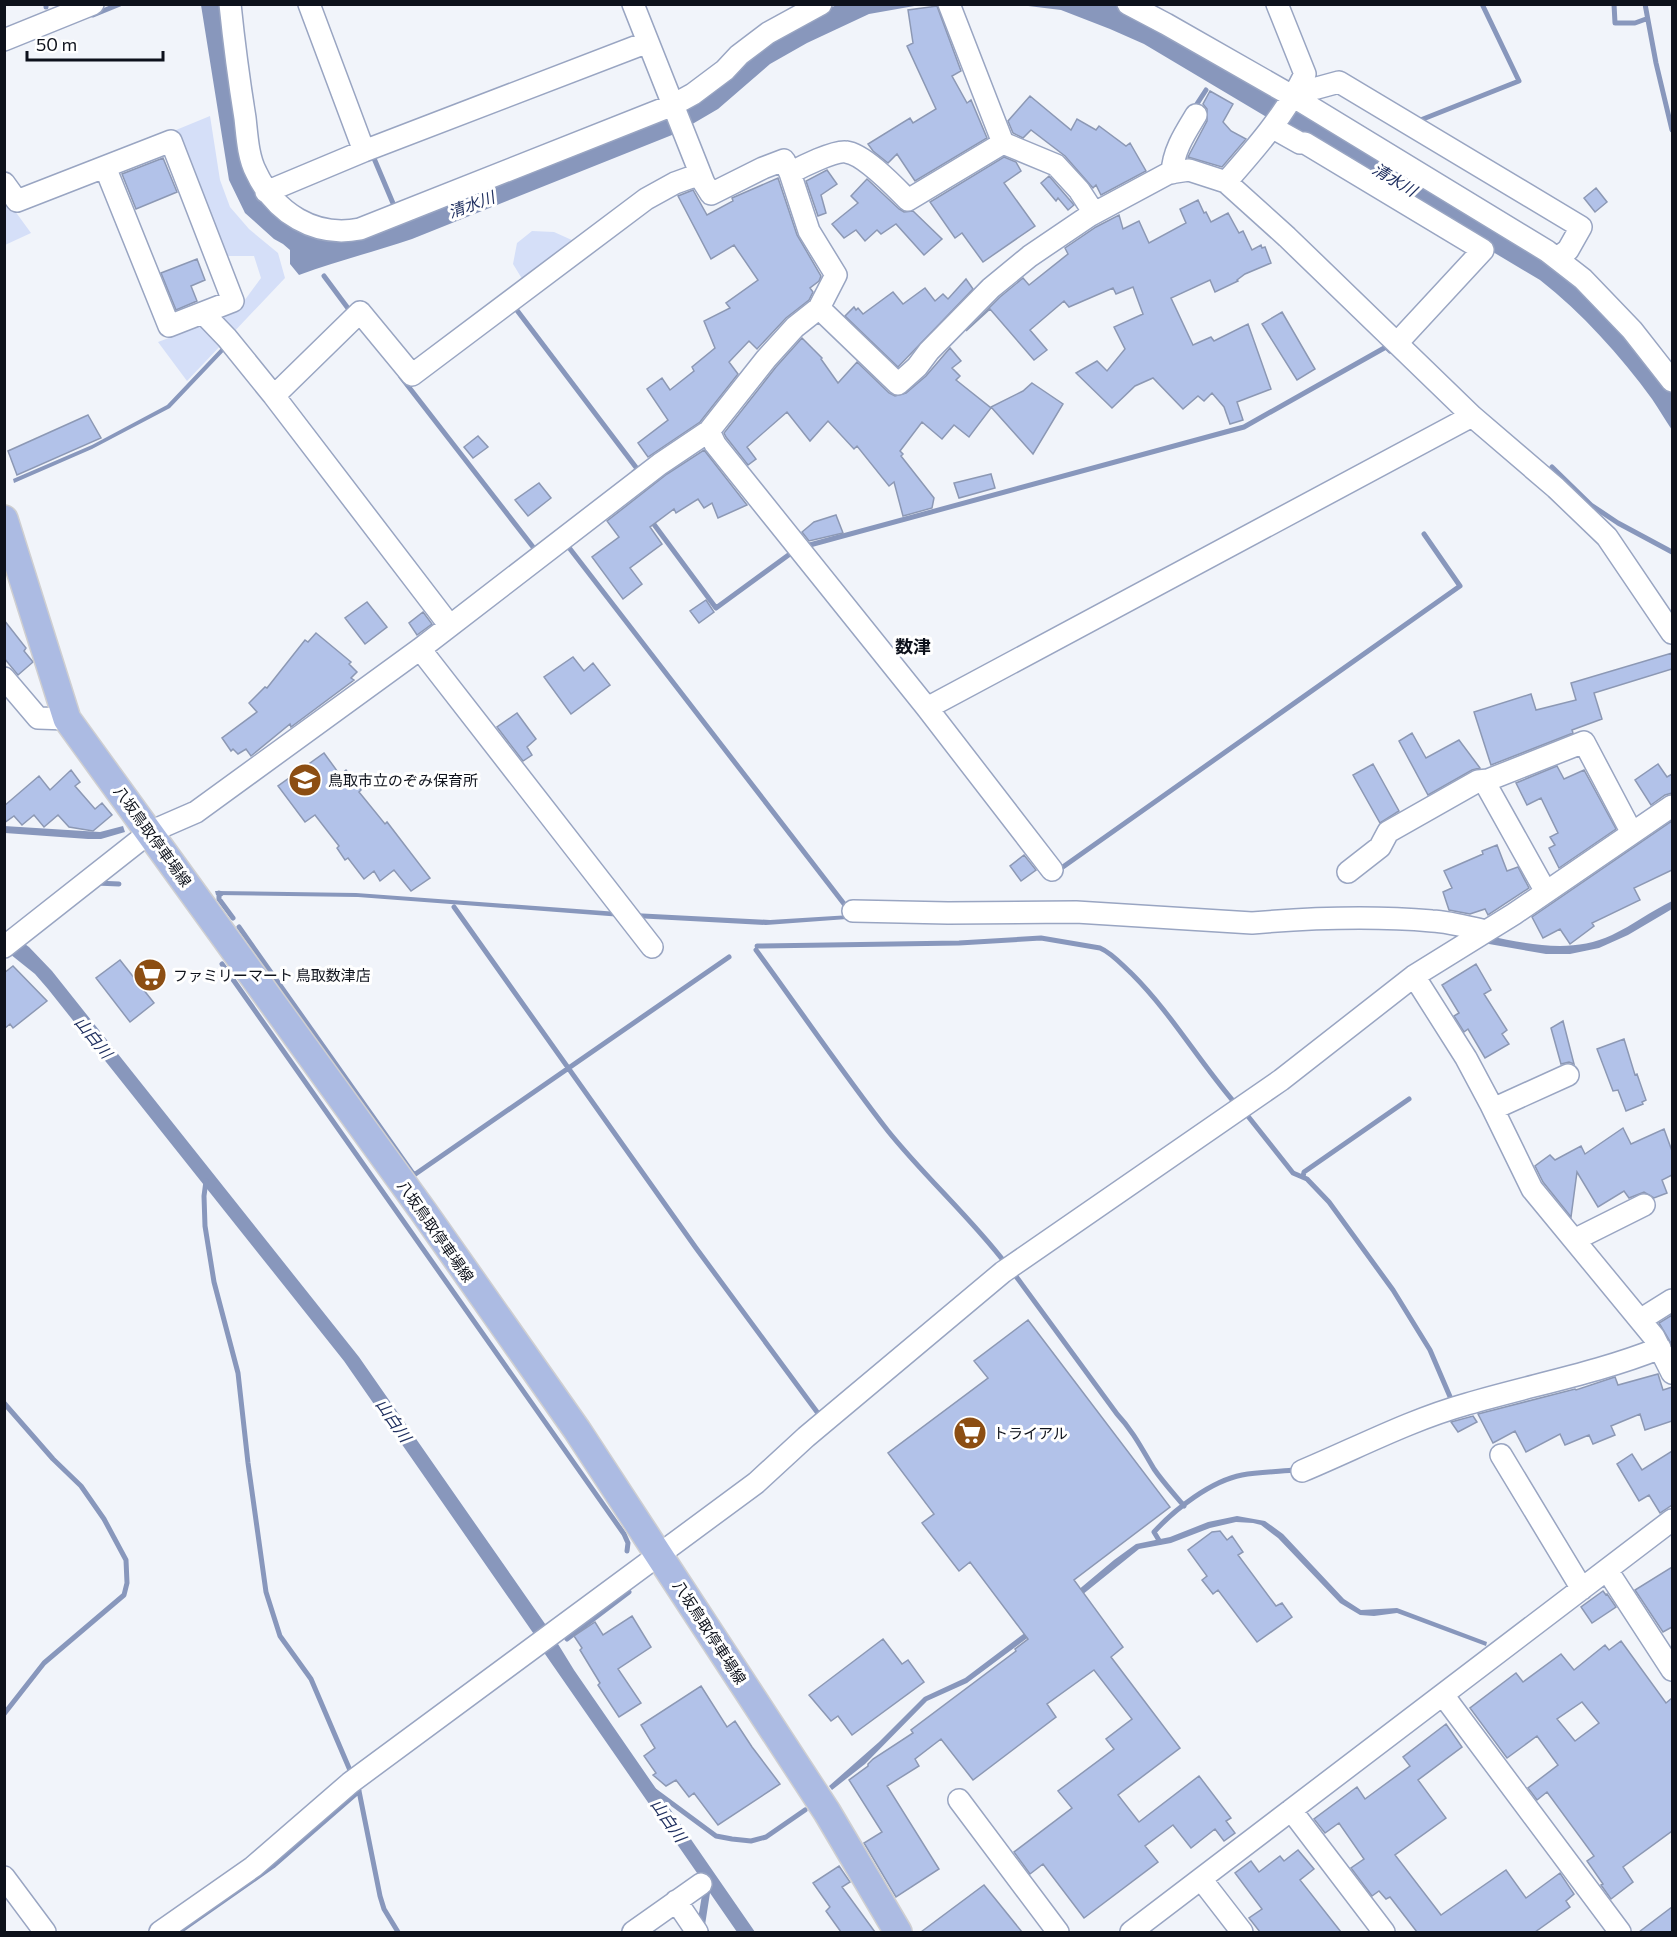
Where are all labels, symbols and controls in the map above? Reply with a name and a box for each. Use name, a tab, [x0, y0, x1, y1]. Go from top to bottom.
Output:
scale bar	[27, 24, 164, 62]
text: 50 m	[36, 33, 77, 55]
water label: 清水川	[1370, 158, 1422, 201]
water label: 清水川	[445, 186, 499, 221]
district label: 数津	[895, 635, 931, 657]
school or university icon: 鳥取市立のぞみ保育所	[287, 762, 323, 798]
place label: 鳥取市立のぞみ保育所	[328, 771, 478, 789]
street label: 八坂鳥取停車場線	[110, 782, 196, 890]
supermarket icon: ファミリーマート 鳥取数津店	[132, 957, 168, 993]
place label: ファミリーマート 鳥取数津店	[173, 966, 371, 984]
water label: 山白川	[72, 1012, 118, 1063]
street label: 八坂鳥取停車場線	[394, 1177, 478, 1285]
water label: 山白川	[372, 1395, 417, 1447]
supermarket icon: トライアル	[952, 1415, 988, 1451]
place label: トライアル	[993, 1424, 1068, 1442]
street label: 八坂鳥取停車場線	[670, 1577, 750, 1687]
water label: 山白川	[647, 1795, 692, 1847]

